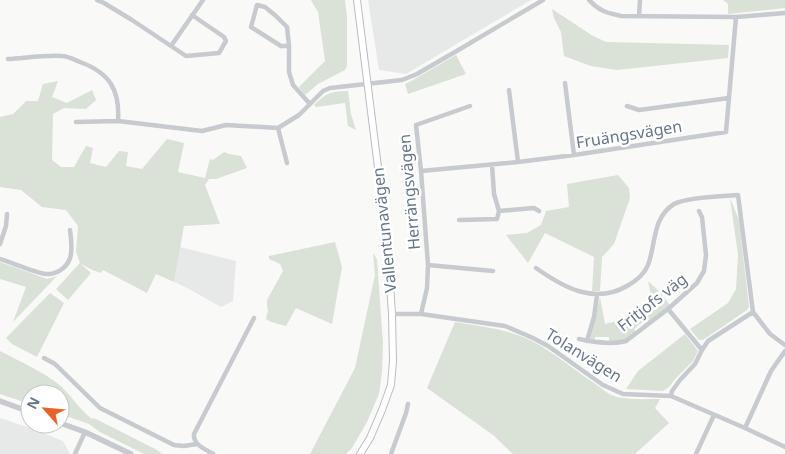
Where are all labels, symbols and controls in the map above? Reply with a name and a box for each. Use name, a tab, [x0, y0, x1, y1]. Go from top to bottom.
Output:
street label: Fruängsvägen	[574, 115, 684, 153]
street label: Herrängsvägen	[393, 133, 425, 251]
street label: Vallentunavägen	[366, 166, 402, 294]
street label: Fritjofs väg	[613, 268, 691, 336]
street label: Tolanvägen	[542, 323, 626, 387]
north arrow	[20, 384, 70, 434]
text: N	[22, 393, 44, 412]

